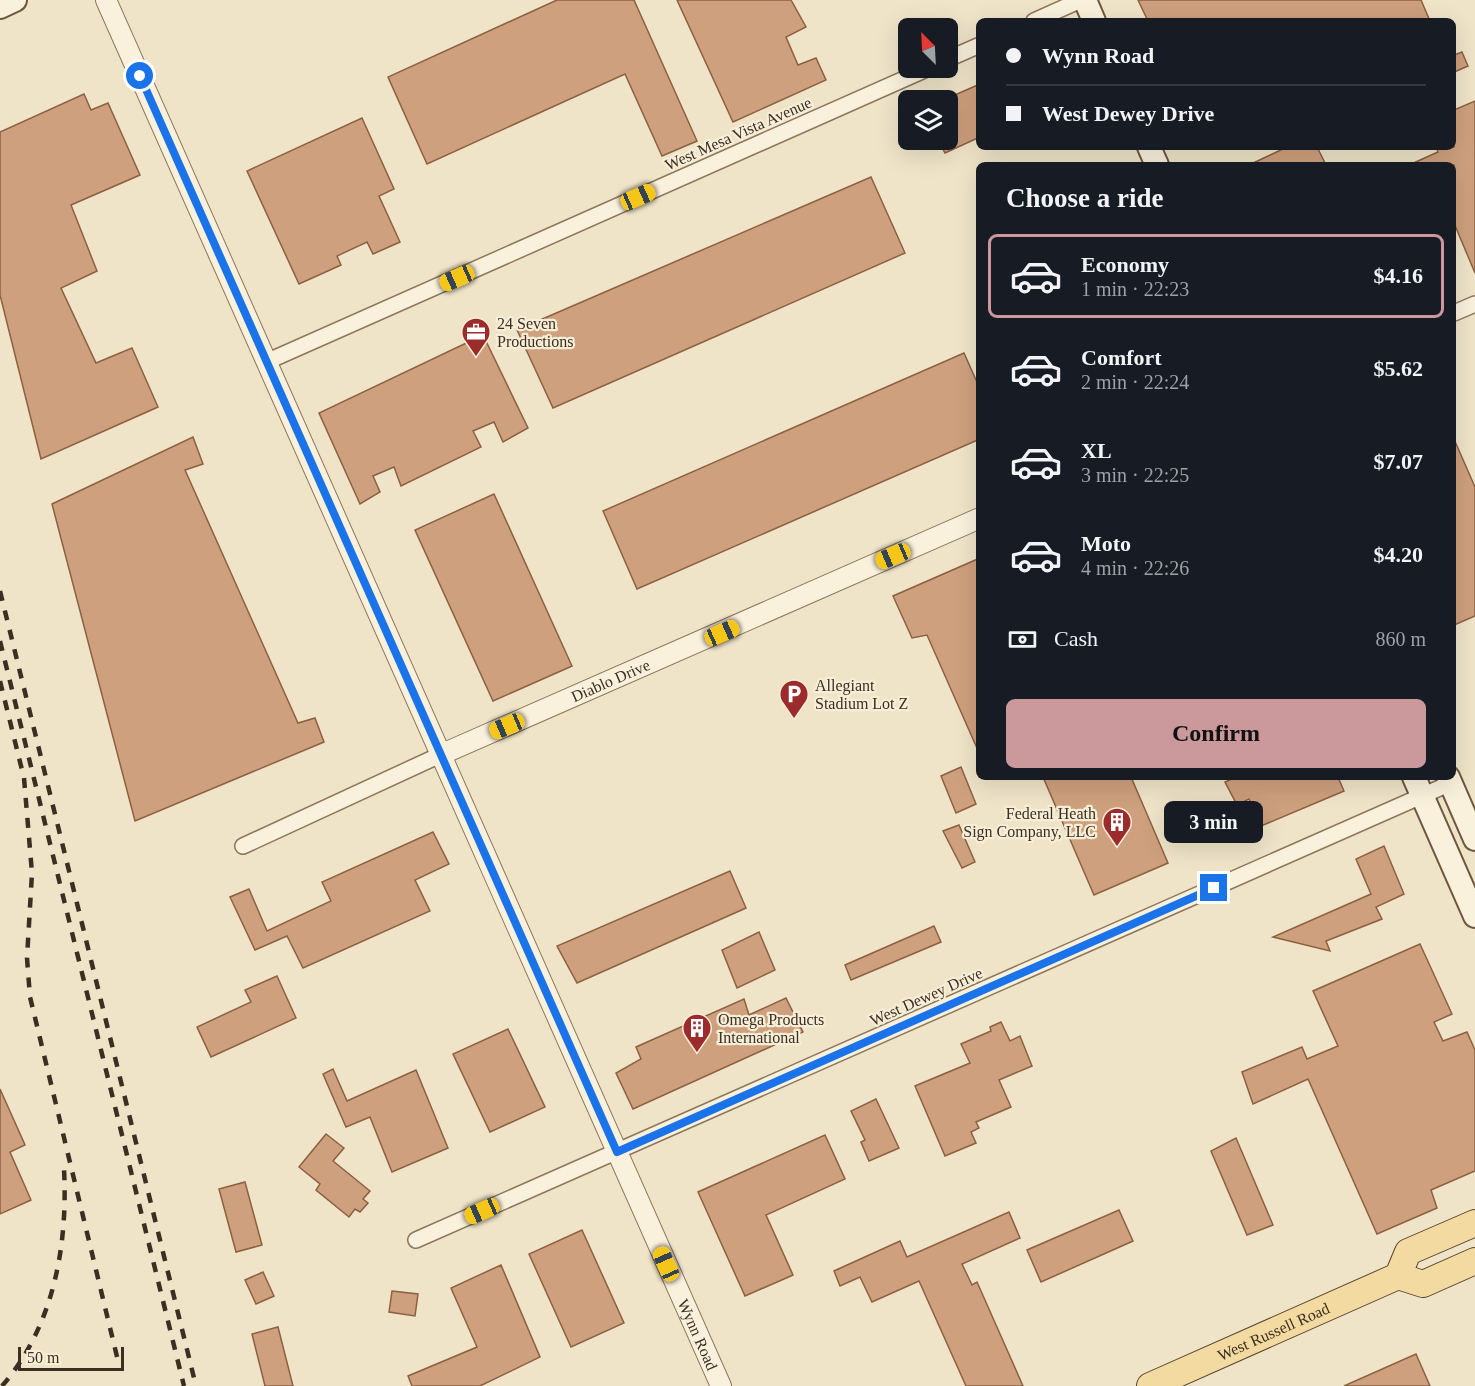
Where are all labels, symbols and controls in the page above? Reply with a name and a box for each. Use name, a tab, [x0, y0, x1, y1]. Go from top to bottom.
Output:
north arrow	[898, 18, 958, 78]
map controls	[898, 18, 958, 150]
text: Wynn Road	[1042, 43, 1154, 68]
route start	[126, 62, 153, 89]
button: layers	[898, 90, 958, 150]
street label: West Mesa Vista Avenue	[662, 93, 814, 173]
text: West Dewey Drive	[1042, 101, 1214, 126]
car	[618, 181, 658, 213]
text: Choose a ride	[1006, 183, 1164, 213]
icon: car	[1009, 249, 1063, 303]
text: Economy	[1081, 252, 1169, 277]
car	[437, 262, 477, 294]
text: $4.16	[1374, 263, 1423, 288]
text: 1 min · 22:23	[1081, 278, 1189, 300]
place label: 24 Seven Productions	[497, 315, 573, 350]
office icon: 24 Seven Productions	[460, 316, 492, 358]
icon: car	[1009, 342, 1063, 396]
text: Comfort	[1081, 345, 1162, 370]
text: $5.62	[1374, 356, 1423, 381]
text: 2 min · 22:24	[1081, 371, 1189, 393]
icon: car	[1009, 435, 1063, 489]
text: XL	[1081, 438, 1112, 463]
text: $7.07	[1374, 449, 1423, 474]
text: 3 min · 22:25	[1081, 464, 1189, 486]
icon: car	[1009, 528, 1063, 582]
text: Moto	[1081, 531, 1131, 556]
car	[873, 541, 913, 571]
text: $4.20	[1374, 542, 1423, 567]
text: 4 min · 22:26	[1081, 557, 1189, 579]
car	[702, 617, 742, 649]
icon: cash	[1006, 623, 1039, 656]
text: Cash	[1054, 626, 1098, 651]
text: 860 m	[1375, 628, 1426, 650]
street label: Diablo Drive	[569, 656, 652, 705]
place label: Allegiant Stadium Lot Z	[815, 677, 908, 712]
parking icon: Allegiant Stadium Lot Z	[778, 678, 810, 720]
button: Confirm	[1006, 699, 1426, 768]
car	[487, 711, 527, 741]
callout: 3 min	[1164, 801, 1264, 843]
place label: Federal Heath Sign Company, LLC	[963, 805, 1096, 841]
building icon: Federal Heath Sign Company, LLC	[1101, 806, 1133, 848]
text: 3 min	[1189, 811, 1238, 833]
route end	[1200, 874, 1227, 901]
street label: West Dewey Drive	[867, 964, 985, 1030]
place label: Omega Products International	[718, 1011, 824, 1046]
building icon: Omega Products International	[681, 1012, 713, 1054]
car	[462, 1195, 502, 1227]
car	[650, 1244, 682, 1284]
street label: Wynn Road	[675, 1297, 721, 1373]
street label: West Russell Road	[1215, 1300, 1332, 1364]
scale bar	[18, 1344, 124, 1372]
text: 50 m	[27, 1349, 59, 1366]

